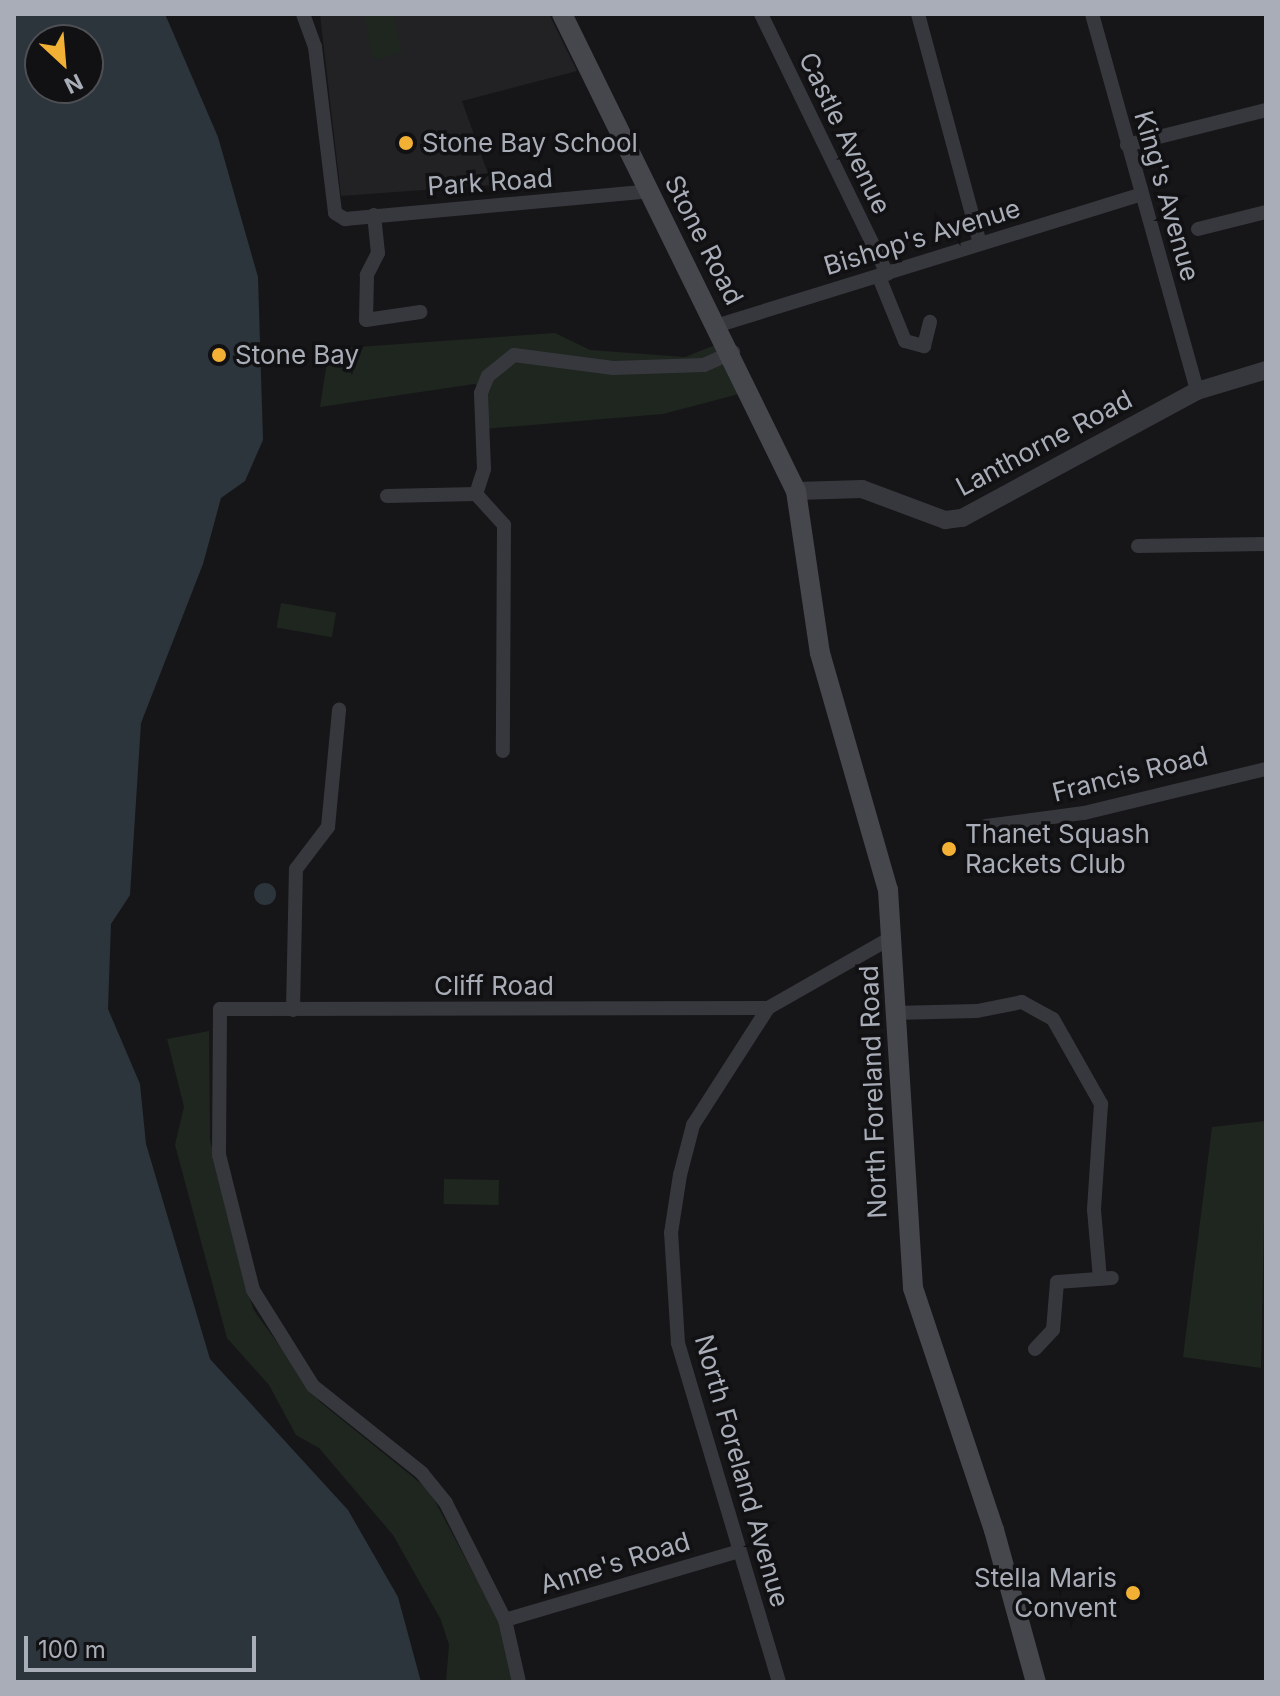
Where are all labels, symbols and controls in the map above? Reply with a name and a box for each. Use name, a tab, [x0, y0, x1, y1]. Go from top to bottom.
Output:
north arrow	[24, 24, 104, 104]
street label: Castle Avenue	[792, 47, 898, 219]
text: N	[60, 68, 87, 99]
street label: King's Avenue	[1128, 107, 1206, 285]
place label: Stone Bay School	[422, 127, 638, 159]
marker: Stone Bay School	[397, 134, 415, 152]
street label: Park Road	[426, 162, 554, 202]
street label: Stone Road	[658, 170, 750, 310]
street label: Bishop's Avenue	[820, 192, 1024, 282]
place label: Stone Bay	[235, 339, 359, 371]
marker: Stone Bay	[210, 346, 228, 364]
street label: Lanthorne Road	[951, 383, 1137, 503]
street label: Francis Road	[1049, 740, 1211, 808]
place label: Thanet Squash Rackets Club	[965, 818, 1150, 880]
marker: Thanet Squash Rackets Club	[940, 840, 958, 858]
street label: North Foreland Road	[853, 965, 893, 1219]
street label: Cliff Road	[434, 970, 554, 1002]
street label: North Foreland Avenue	[688, 1331, 796, 1611]
street label: Anne's Road	[536, 1525, 694, 1601]
place label: Stella Maris Convent	[974, 1562, 1117, 1624]
marker: Stella Maris Convent	[1124, 1584, 1142, 1602]
scale bar	[28, 1620, 260, 1670]
text: 100 m	[38, 1635, 106, 1664]

